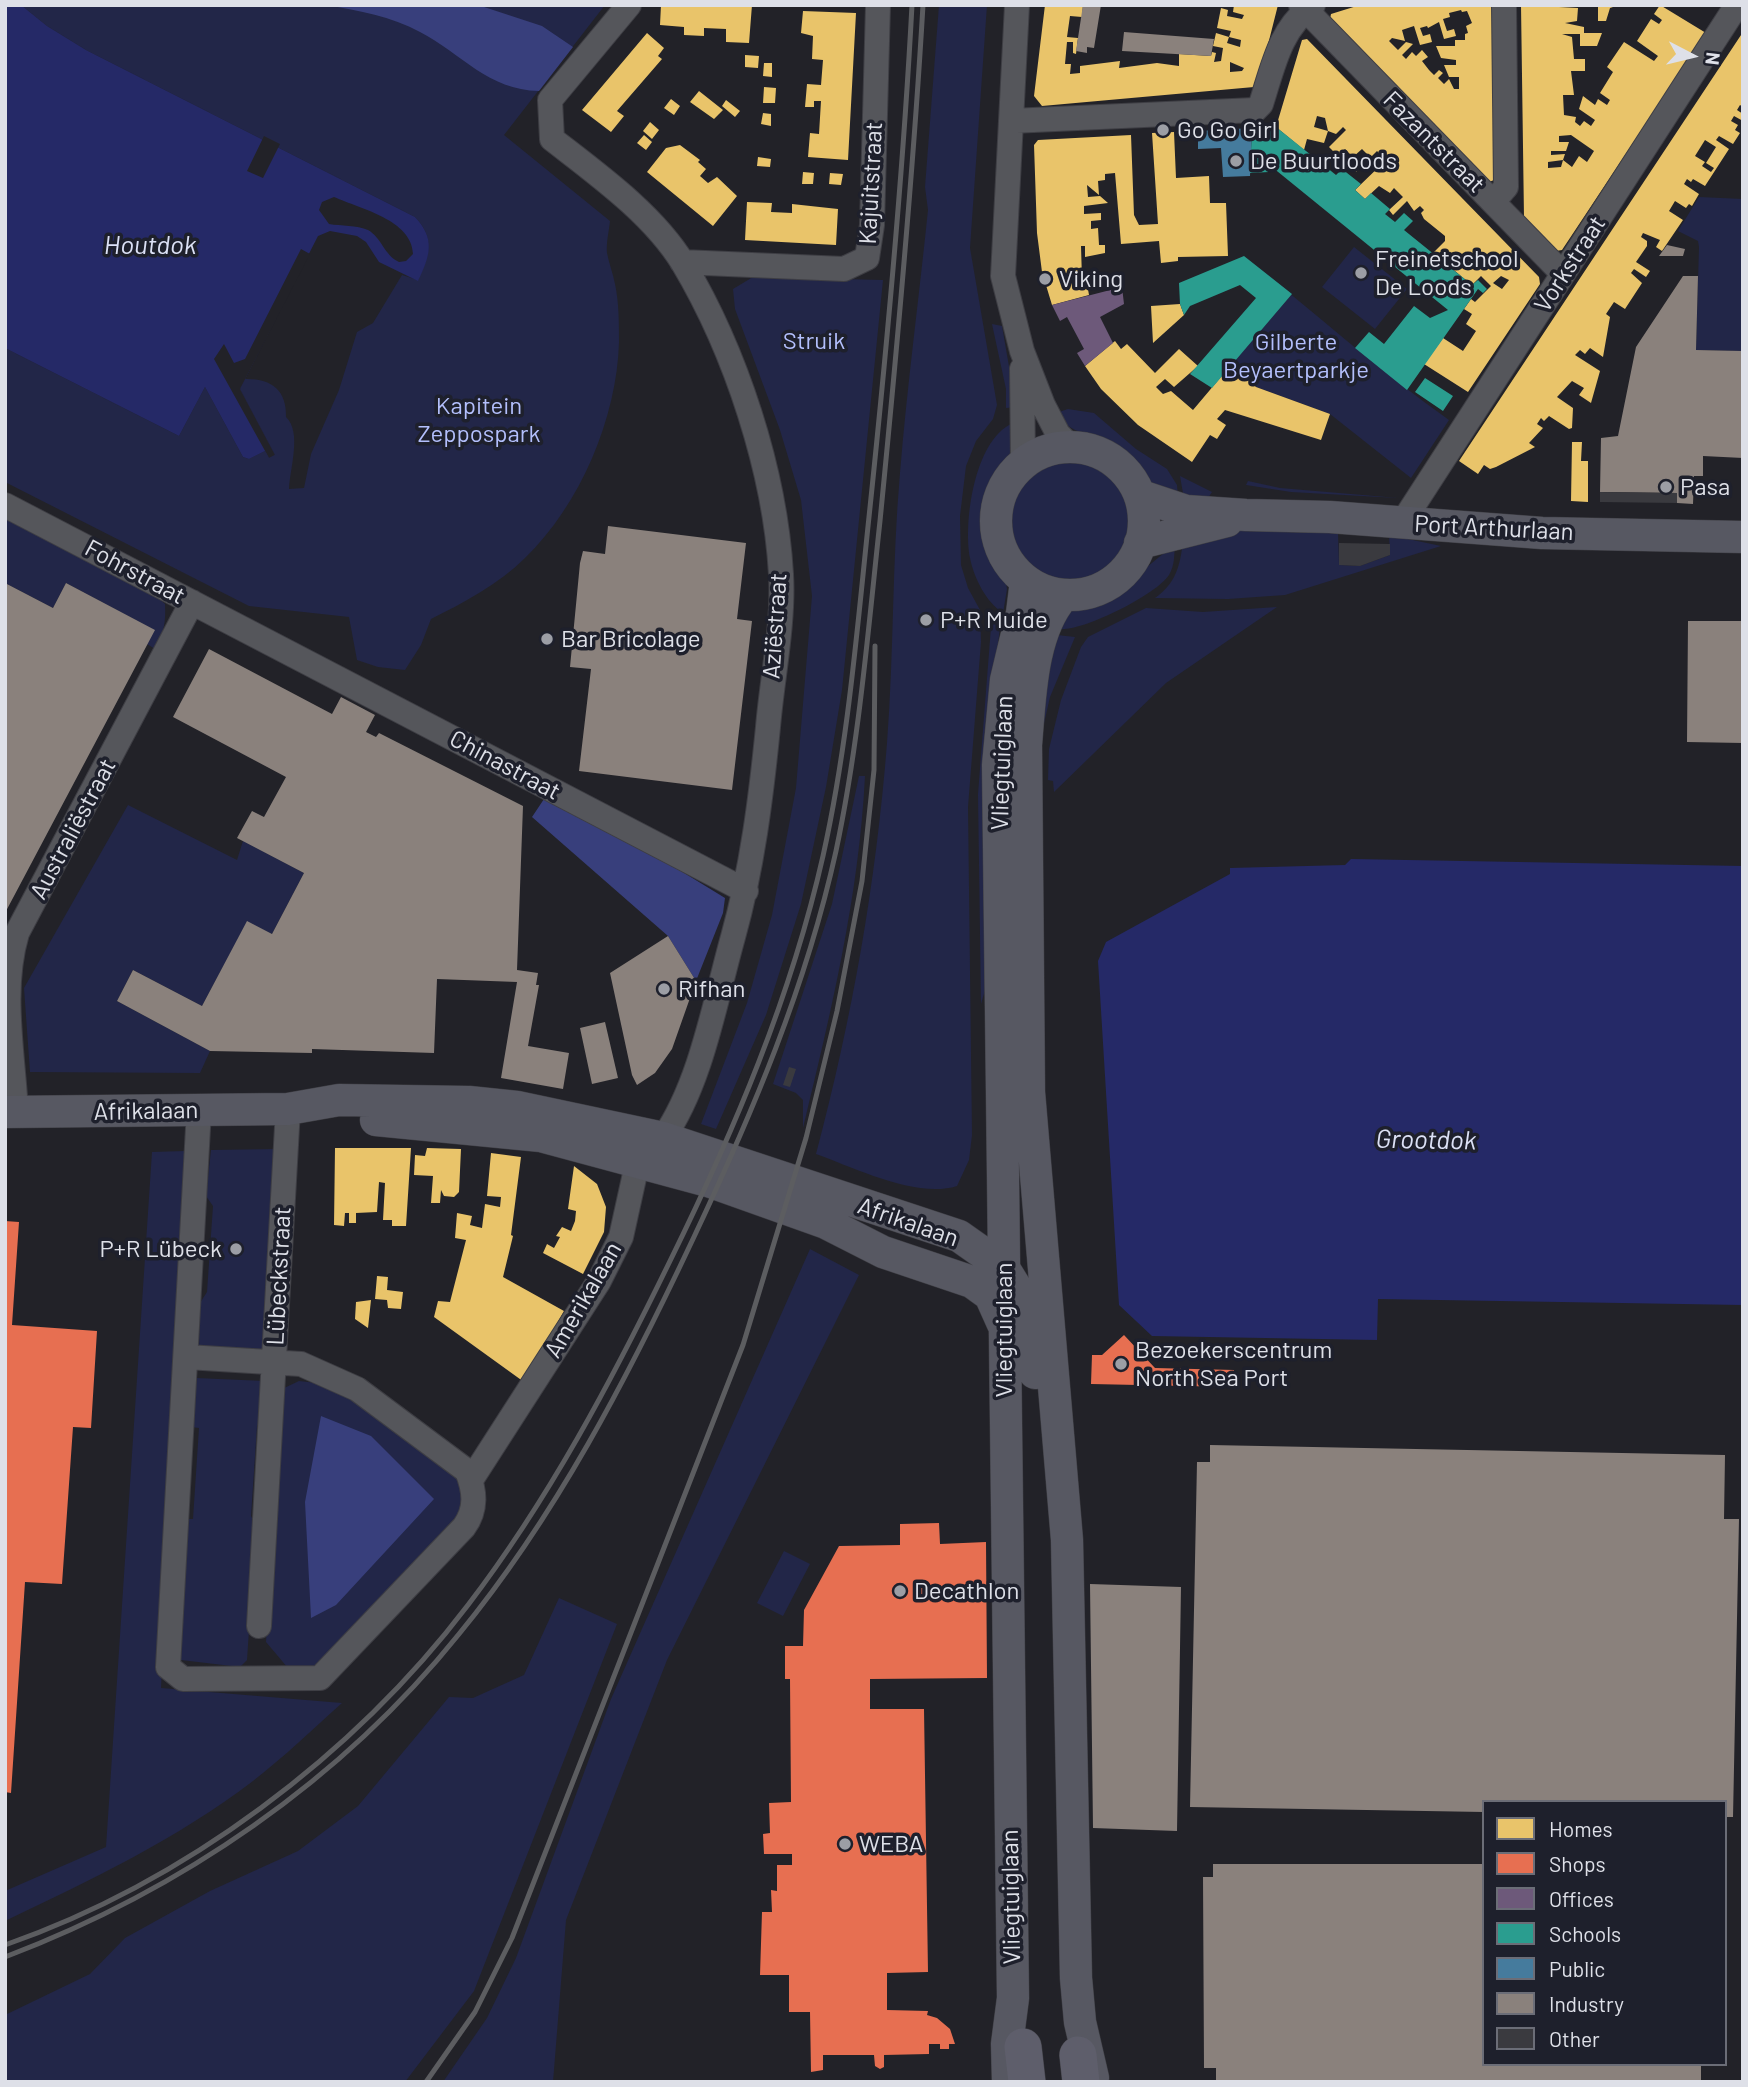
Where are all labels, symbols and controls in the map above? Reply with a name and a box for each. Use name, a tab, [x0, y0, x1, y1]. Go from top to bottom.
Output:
north arrow	[1657, 21, 1727, 91]
text: N	[1701, 51, 1726, 66]
street label: Fazantstraat	[1377, 85, 1491, 199]
place label: Go Go Girl	[1177, 116, 1277, 144]
street label: Kajuitstraat	[853, 121, 889, 245]
marker: Go Go Girl	[1155, 122, 1171, 138]
place label: De Buurtloods	[1250, 147, 1397, 175]
marker: De Buurtloods	[1228, 153, 1244, 169]
street label: Vorkstraat	[1528, 211, 1612, 317]
water label: Houtdok	[104, 229, 196, 261]
place label: Freinetschool De Loods	[1375, 245, 1518, 301]
place label: Viking	[1059, 265, 1123, 293]
marker: Freinetschool De Loods	[1353, 265, 1369, 281]
marker: Viking	[1037, 271, 1053, 287]
park label: Struik	[783, 327, 845, 355]
park label: Gilberte Beyaertparkje	[1223, 328, 1369, 384]
park label: Kapitein Zeppospark	[417, 392, 541, 448]
place label: Pasa	[1680, 473, 1730, 501]
marker: Pasa	[1658, 479, 1674, 495]
street label: Port Arthurlaan	[1414, 509, 1574, 547]
street label: Fohrstraat	[80, 534, 190, 610]
street label: Aziëstraat	[757, 572, 793, 680]
place label: P+R Muide	[940, 606, 1048, 634]
marker: P+R Muide	[918, 612, 934, 628]
place label: Bar Bricolage	[561, 625, 701, 653]
marker: Bar Bricolage	[539, 631, 555, 647]
street label: Vliegtuiglaan	[985, 695, 1019, 831]
street label: Chinastraat	[445, 724, 565, 806]
street label: Australiëstraat	[24, 754, 122, 904]
place label: Rifhan	[678, 975, 745, 1003]
marker: Rifhan	[656, 981, 672, 997]
street label: Afrikalaan	[93, 1096, 199, 1126]
water label: Grootdok	[1375, 1124, 1477, 1156]
street label: Afrikalaan	[854, 1191, 962, 1253]
street label: Lübeckstraat	[261, 1206, 297, 1346]
place label: P+R Lübeck	[100, 1235, 222, 1263]
street label: Amerikalaan	[538, 1237, 628, 1363]
marker: P+R Lübeck	[228, 1241, 244, 1257]
street label: Vliegtuiglaan	[990, 1263, 1018, 1397]
place label: Bezoekerscentrum North Sea Port	[1135, 1336, 1332, 1392]
marker: Bezoekerscentrum North Sea Port	[1113, 1356, 1129, 1372]
place label: Decathlon	[914, 1577, 1019, 1605]
marker: Decathlon	[892, 1583, 908, 1599]
legend	[1482, 1800, 1727, 2066]
text: Homes	[1549, 1816, 1613, 1841]
street label: Vliegtuiglaan	[995, 1829, 1027, 1965]
place label: WEBA	[859, 1830, 923, 1858]
marker: WEBA	[837, 1836, 853, 1852]
text: Shops	[1549, 1851, 1606, 1876]
text: Offices	[1549, 1886, 1614, 1911]
text: Schools	[1549, 1921, 1621, 1946]
text: Public	[1549, 1956, 1605, 1981]
text: Industry	[1549, 1991, 1624, 2016]
text: Other	[1549, 2026, 1600, 2051]

